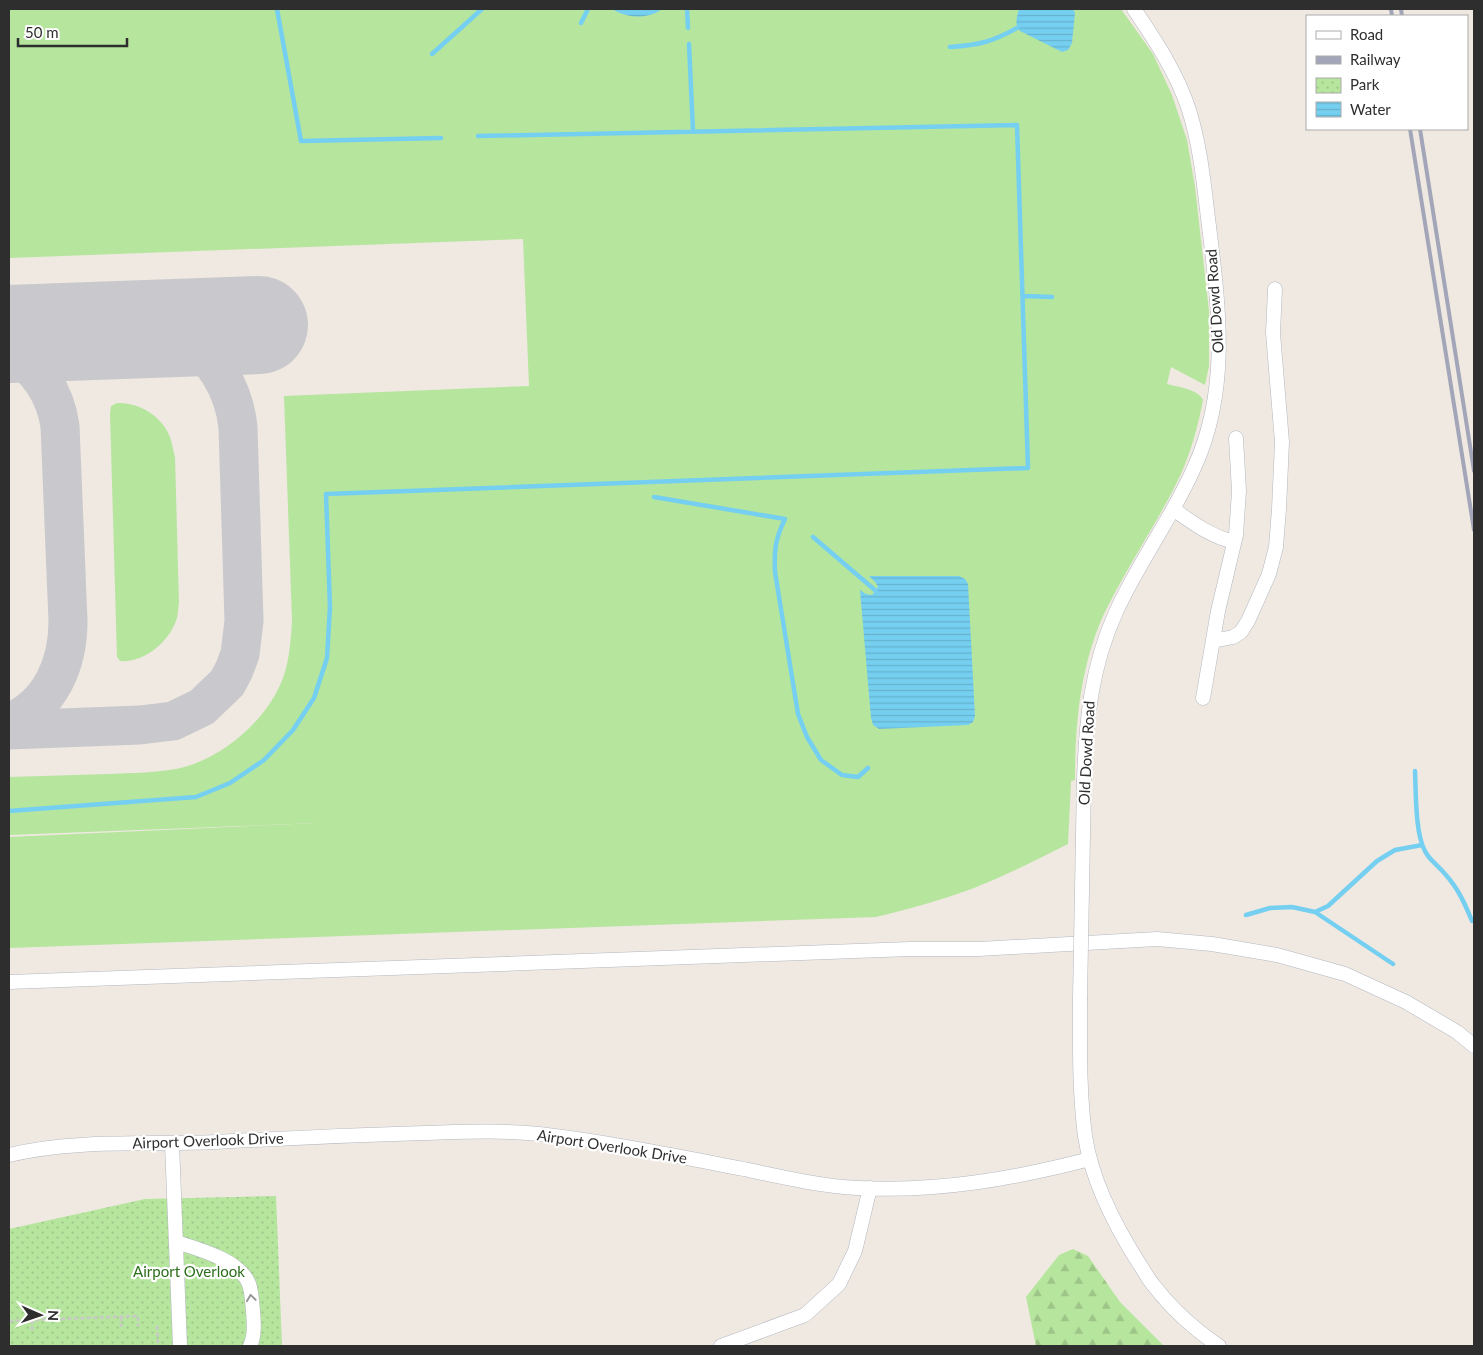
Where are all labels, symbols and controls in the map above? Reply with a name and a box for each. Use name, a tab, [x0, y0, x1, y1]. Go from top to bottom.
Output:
scale bar	[18, 15, 126, 47]
legend	[1306, 15, 1468, 130]
text: 50 m	[25, 23, 59, 41]
text: Road	[1350, 25, 1383, 43]
text: Railway	[1350, 50, 1401, 68]
text: Park	[1350, 75, 1380, 93]
text: Water	[1350, 100, 1391, 118]
street label: Old Dowd Road	[1201, 248, 1227, 354]
street label: Old Dowd Road	[1074, 700, 1098, 806]
street label: Airport Overlook Drive	[536, 1125, 688, 1167]
street label: Airport Overlook Drive	[132, 1128, 284, 1152]
park label: Airport Overlook	[133, 1262, 245, 1280]
north arrow	[15, 1290, 65, 1340]
one-way arrow	[247, 1294, 257, 1303]
text: N	[45, 1310, 62, 1321]

